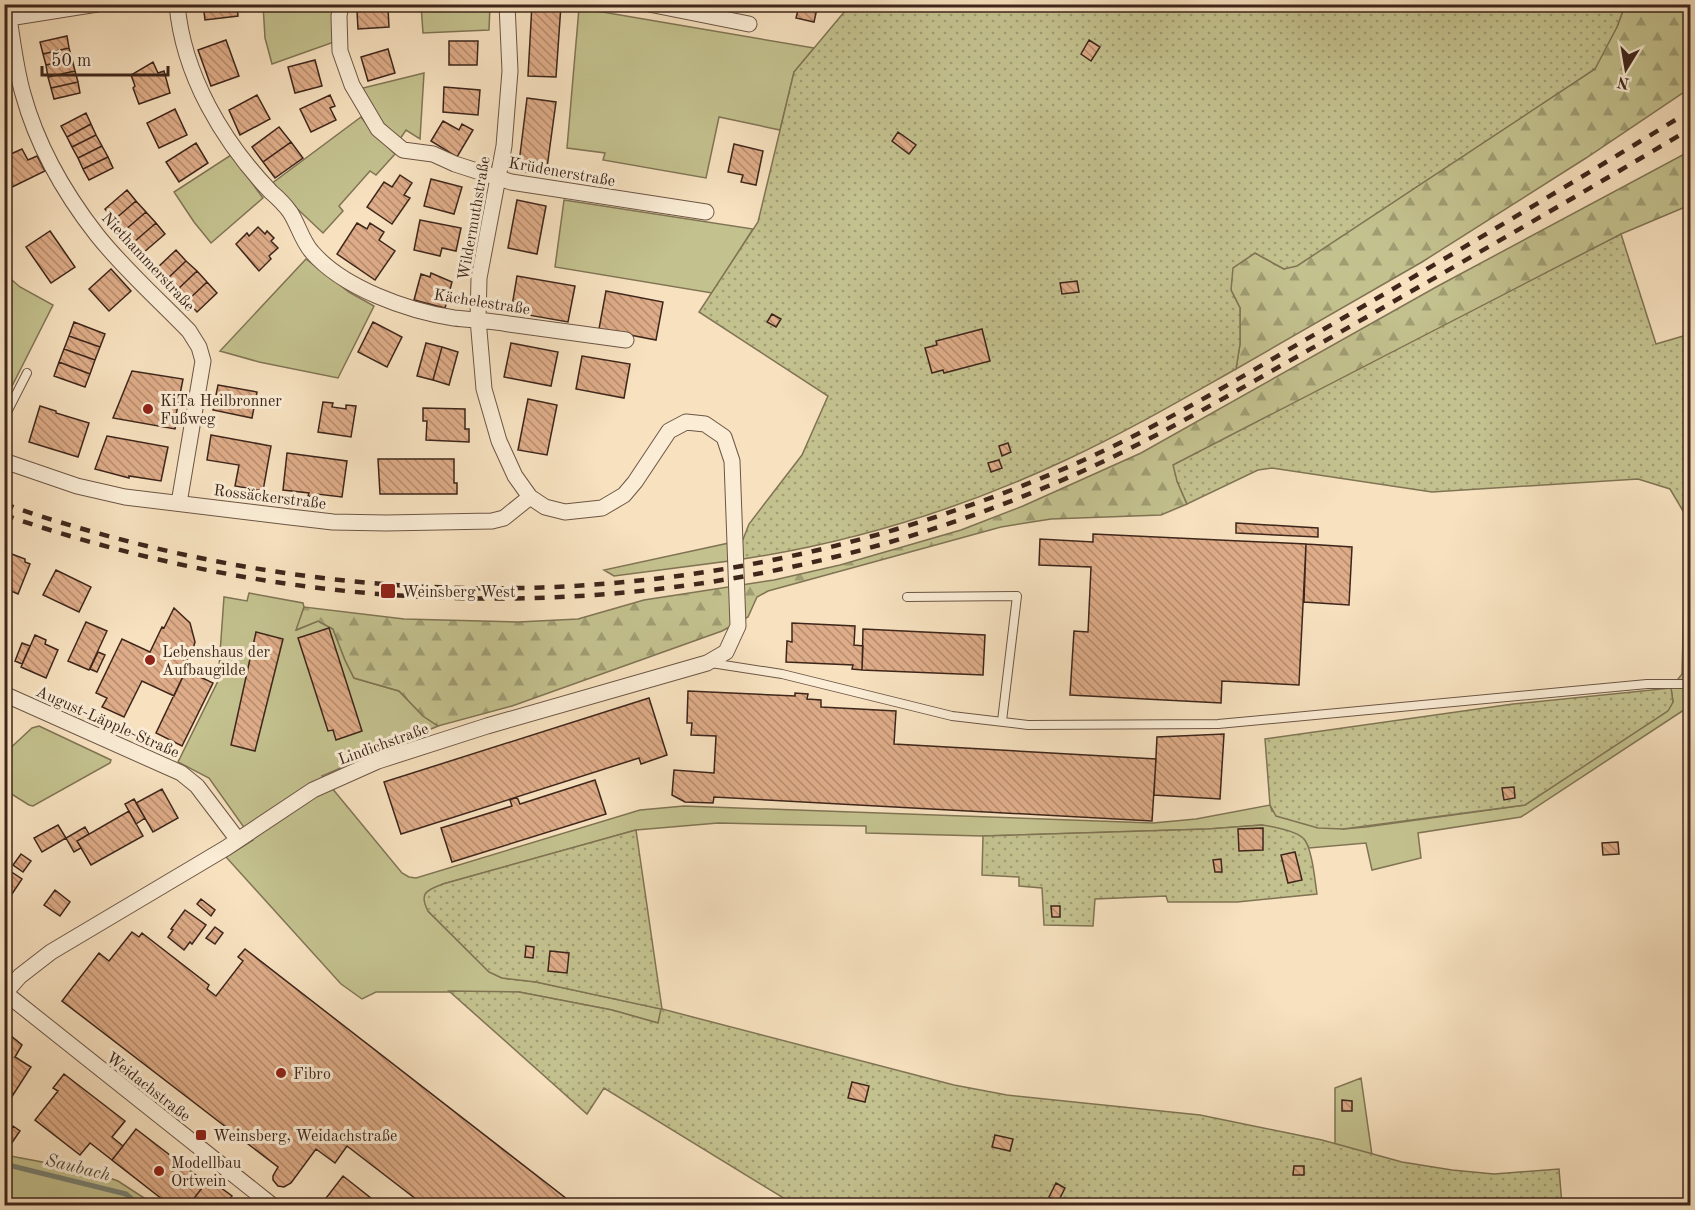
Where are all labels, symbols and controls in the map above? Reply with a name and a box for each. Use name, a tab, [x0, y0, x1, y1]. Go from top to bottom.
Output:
scale bar	[42, 39, 168, 77]
north arrow	[1596, 39, 1656, 99]
text: 50 m	[51, 52, 91, 70]
text: N	[1615, 73, 1631, 91]
street label: Wildermuthstraße	[456, 155, 494, 282]
street label: Krüdenerstraße	[507, 156, 616, 190]
street label: Niethammerstraße	[98, 210, 197, 315]
street label: Kächelestraße	[432, 287, 531, 319]
place label: KiTa Heilbronner Fußweg	[160, 394, 282, 428]
marker: KiTa Heilbronner Fußweg	[141, 402, 155, 416]
street label: Rossäckerstraße	[213, 483, 327, 513]
marker: Weinsberg West	[379, 582, 397, 600]
place label: Weinsberg West	[402, 585, 516, 601]
place label: Lebenshaus der Aufbaugilde	[162, 645, 271, 679]
marker: Lebenshaus der Aufbaugilde	[143, 653, 157, 667]
street label: August-Läpple-Straße	[33, 684, 181, 762]
street label: Lindichstraße	[336, 721, 431, 769]
street label: Weidachstraße	[103, 1050, 193, 1125]
marker: Fibro	[274, 1066, 288, 1080]
place label: Fibro	[293, 1067, 331, 1083]
marker: Weinsberg, Weidachstraße	[194, 1128, 208, 1142]
place label: Weinsberg, Weidachstraße	[213, 1129, 397, 1145]
water label: Saubach	[43, 1151, 112, 1185]
place label: Modellbau Ortwein	[171, 1156, 242, 1190]
marker: Modellbau Ortwein	[152, 1164, 166, 1178]

